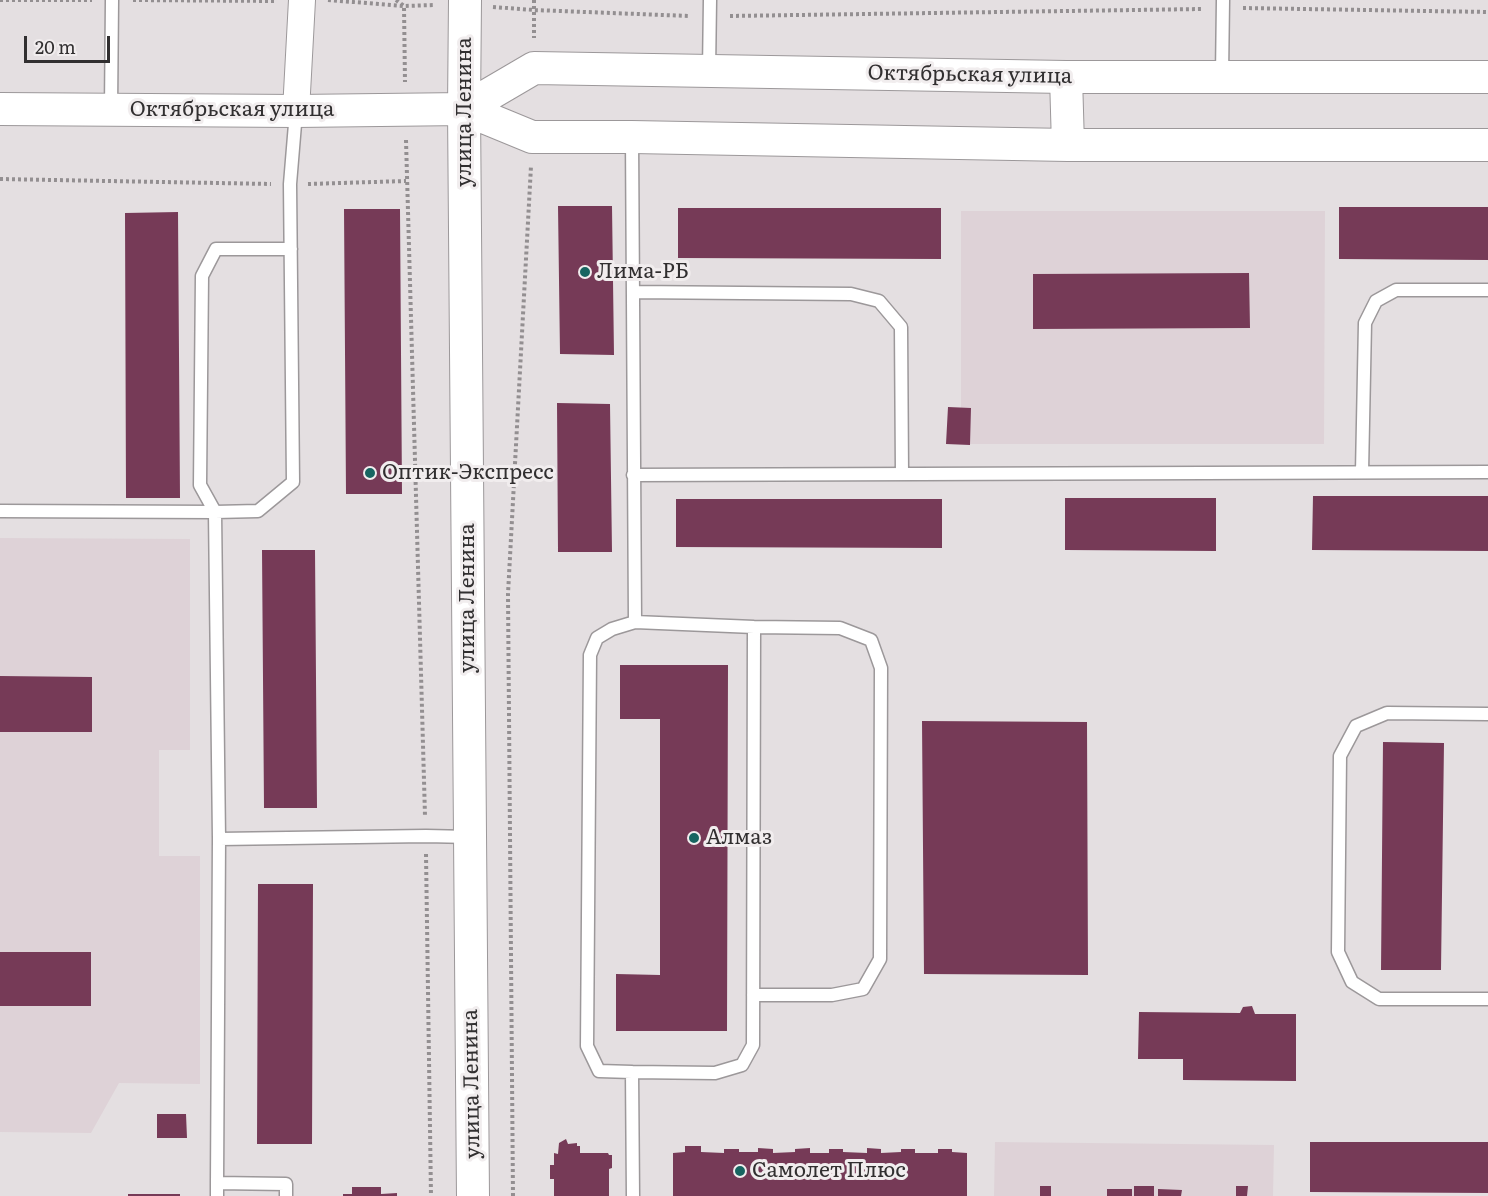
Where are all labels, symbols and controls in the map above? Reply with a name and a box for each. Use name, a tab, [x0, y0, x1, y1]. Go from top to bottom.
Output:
scale bar	[27, 24, 112, 62]
text: 20 m	[35, 33, 76, 60]
street label: улица Ленина	[452, 37, 478, 187]
street label: Октябрьская улица	[867, 61, 1073, 89]
street label: Октябрьская улица	[130, 97, 334, 123]
place label: Лима-РБ	[597, 259, 689, 285]
marker: Лима-РБ	[578, 265, 592, 279]
place label: Оптик-Экспресс	[382, 460, 554, 486]
marker: Оптик-Экспресс	[363, 466, 377, 480]
street label: улица Ленина	[455, 523, 481, 673]
place label: Алмаз	[706, 825, 772, 851]
marker: Алмаз	[687, 831, 701, 845]
street label: улица Ленина	[458, 1009, 486, 1159]
place label: Самолет Плюс	[752, 1158, 906, 1184]
marker: Самолет Плюс	[733, 1164, 747, 1178]

